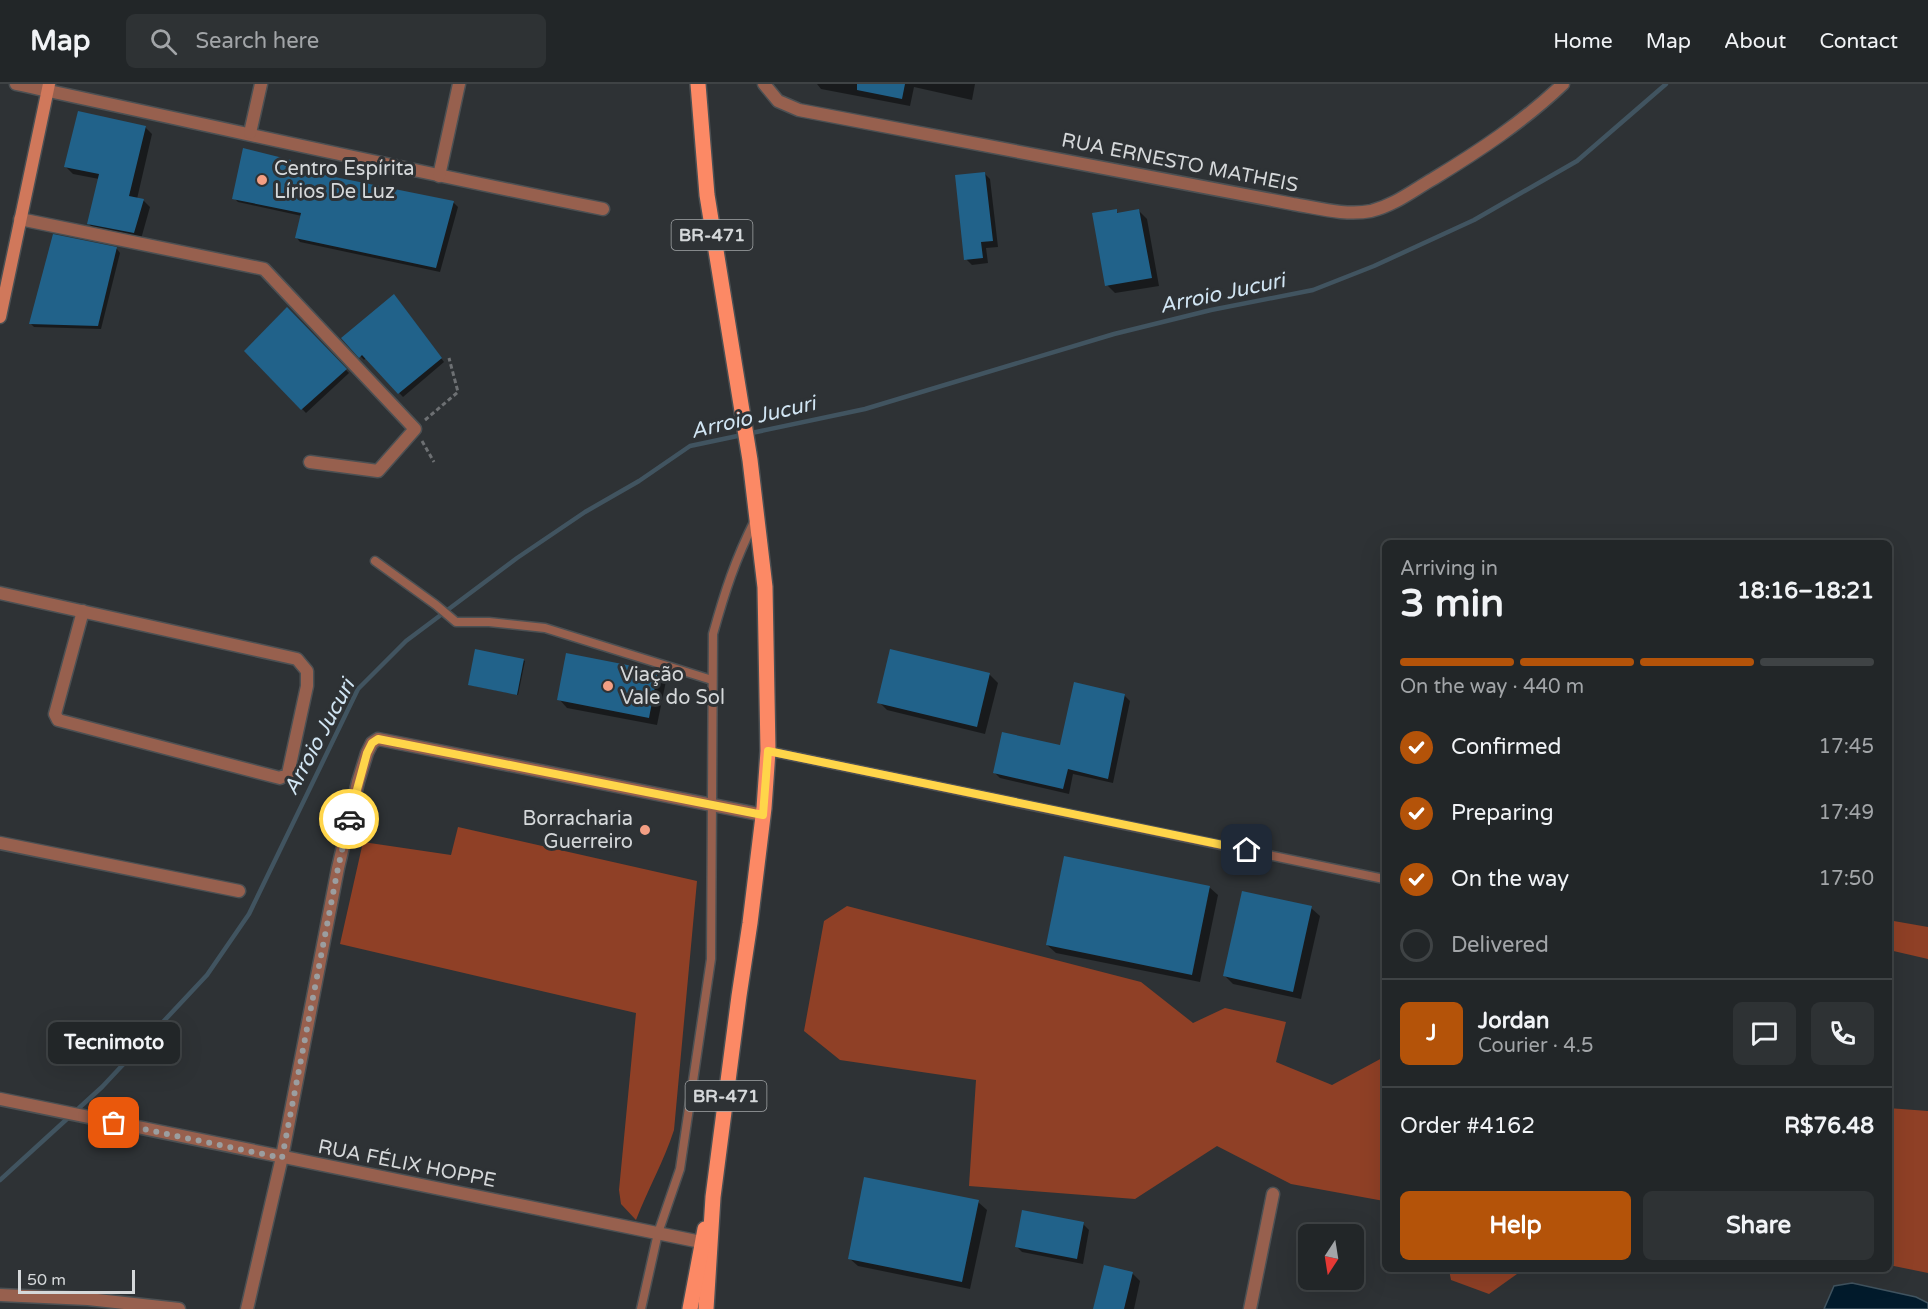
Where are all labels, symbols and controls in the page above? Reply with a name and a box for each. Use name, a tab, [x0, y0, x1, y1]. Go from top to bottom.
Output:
search box	[126, 14, 546, 68]
text: Map	[30, 24, 90, 58]
icon: search	[147, 25, 180, 58]
text: Search here	[195, 28, 319, 54]
text: Home	[1553, 29, 1613, 54]
text: Map	[1646, 29, 1691, 54]
text: About	[1724, 29, 1786, 54]
text: Contact	[1819, 29, 1898, 54]
street label: RUA ERNESTO MATHEIS	[1059, 128, 1300, 198]
place label: Centro Espírita Lírios De Luz	[274, 157, 415, 204]
marker: Centro Espírita Lírios De Luz	[255, 173, 269, 187]
road number: BR-471	[672, 220, 752, 250]
water label: Arroio Jucuri	[1157, 267, 1290, 319]
water label: Arroio Jucuri	[688, 390, 821, 444]
text: Arriving in	[1400, 557, 1498, 581]
text: 18:16–18:21	[1737, 578, 1874, 604]
text: 3 min	[1400, 580, 1504, 627]
place label: Viação Vale do Sol	[620, 663, 725, 710]
water label: Arroio Jucuri	[279, 673, 362, 799]
text: On the way · 440 m	[1400, 675, 1584, 699]
marker: Viação Vale do Sol	[601, 679, 615, 693]
icon: check	[1400, 731, 1433, 764]
text: Confirmed	[1451, 734, 1561, 760]
text: 17:45	[1819, 735, 1874, 759]
courier	[319, 789, 379, 849]
icon: check	[1400, 797, 1433, 830]
text: Preparing	[1451, 800, 1554, 826]
text: 17:49	[1819, 801, 1874, 825]
icon: car	[333, 803, 366, 836]
place label: Borracharia Guerreiro	[523, 807, 633, 854]
marker: Borracharia Guerreiro	[638, 823, 652, 837]
pin	[1221, 824, 1272, 875]
icon: home	[1230, 833, 1263, 866]
icon: check	[1400, 863, 1433, 896]
text: On the way	[1451, 866, 1569, 892]
text: 17:50	[1819, 867, 1874, 891]
text: Delivered	[1451, 932, 1549, 958]
button: chat	[1733, 1002, 1796, 1065]
button: phone	[1811, 1002, 1874, 1065]
text: Jordan	[1478, 1008, 1549, 1034]
text: J	[1426, 1020, 1437, 1046]
callout: Tecnimoto	[48, 1021, 180, 1063]
text: Tecnimoto	[64, 1031, 164, 1055]
text: Courier · 4.5	[1478, 1034, 1593, 1058]
road number: BR-471	[686, 1081, 766, 1111]
pin	[88, 1097, 139, 1148]
icon: bag	[97, 1106, 130, 1139]
text: Order #4162	[1400, 1113, 1535, 1139]
text: R$76.48	[1784, 1113, 1874, 1139]
street label: RUA FÉLIX HOPPE	[316, 1134, 498, 1193]
button: Help	[1400, 1191, 1631, 1260]
button: Share	[1643, 1191, 1874, 1260]
north arrow	[1298, 1224, 1364, 1290]
map controls	[1298, 1224, 1364, 1290]
scale bar	[18, 1267, 135, 1294]
text: 50 m	[27, 1270, 66, 1290]

